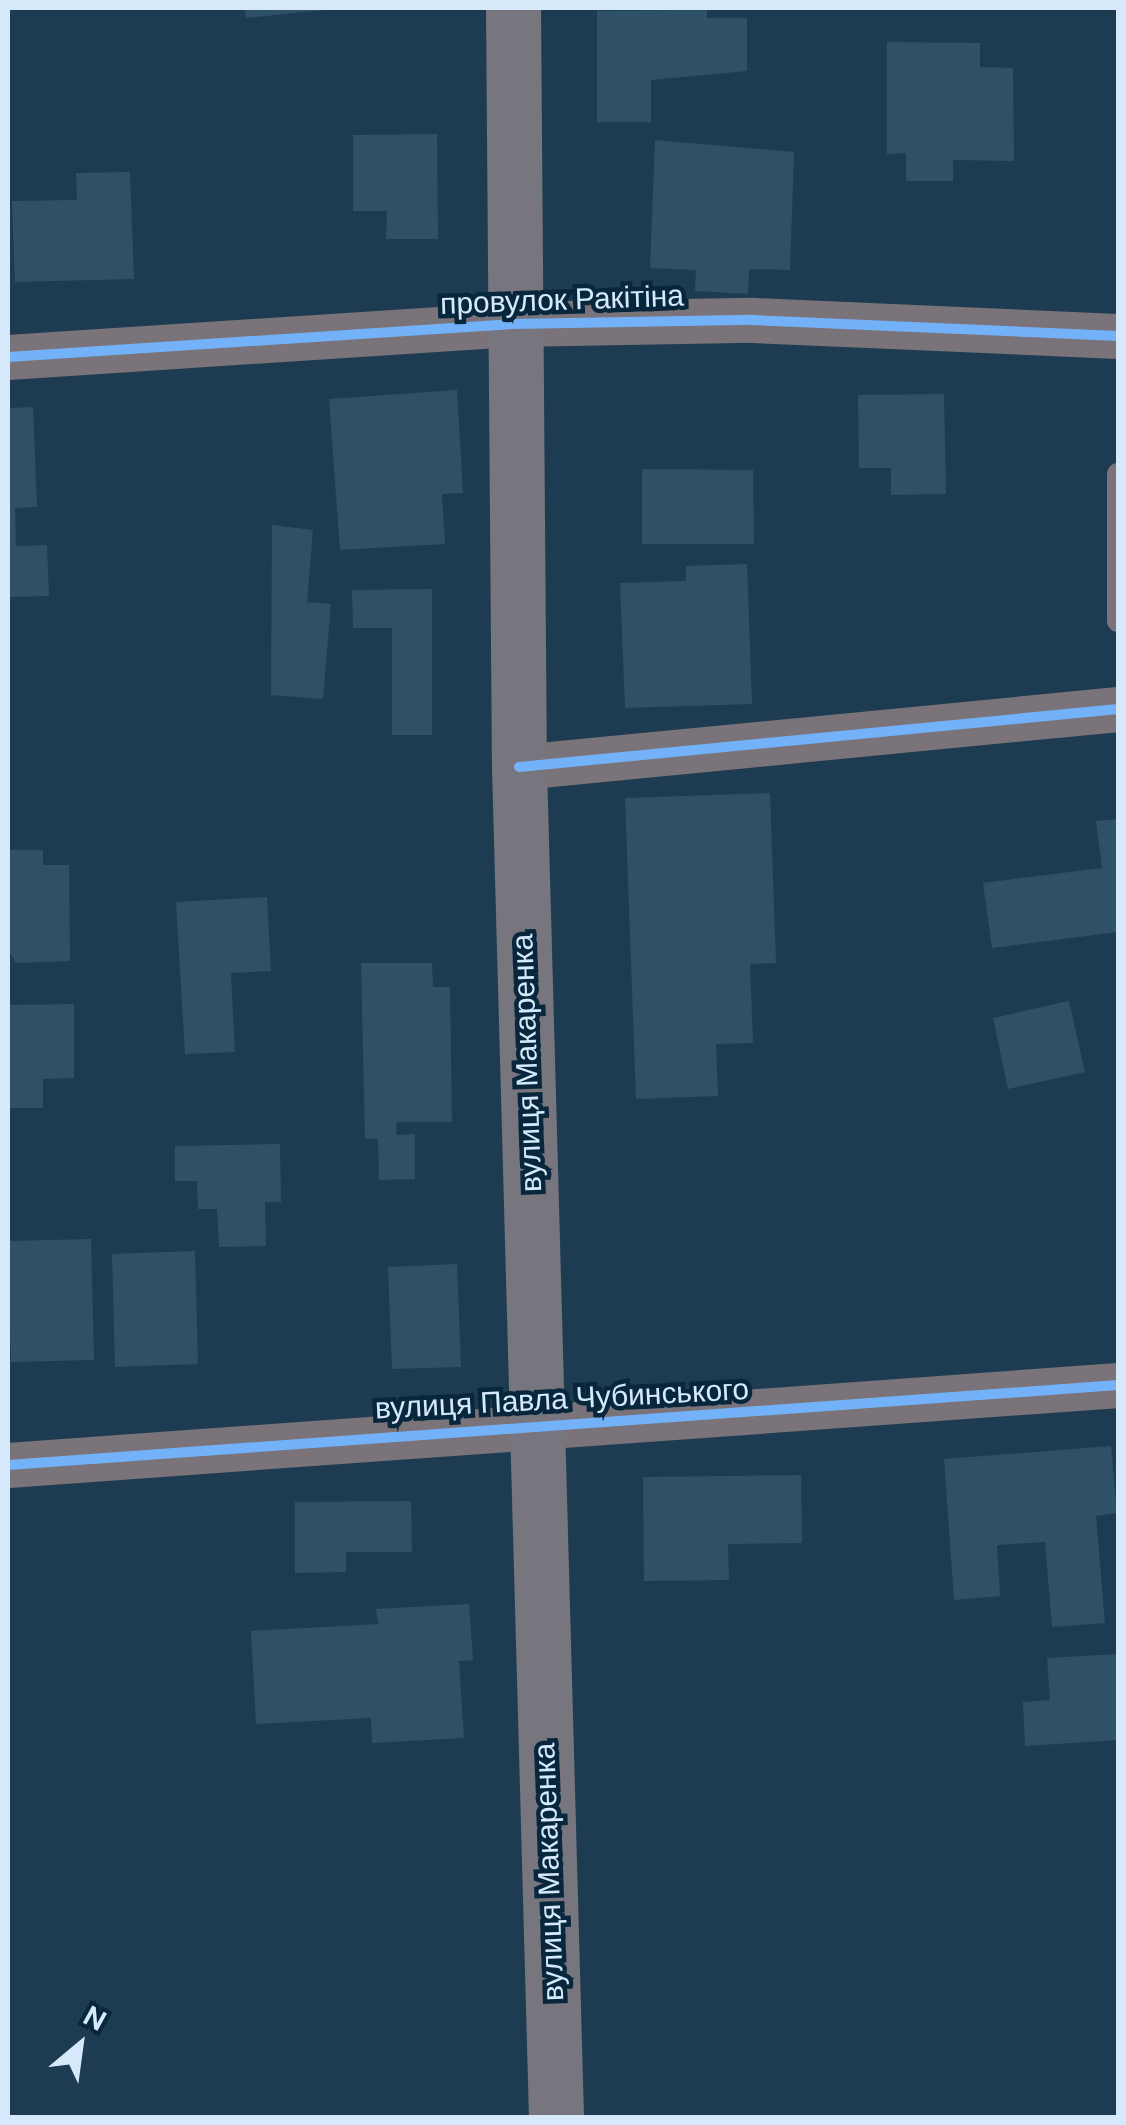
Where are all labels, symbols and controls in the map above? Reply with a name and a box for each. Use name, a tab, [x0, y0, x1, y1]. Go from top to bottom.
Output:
street label: провулок Ракітіна	[439, 278, 685, 322]
street label: вулиця Макаренка	[505, 933, 549, 1193]
street label: вулиця Павла Чубинського	[374, 1371, 750, 1427]
street label: вулиця Макаренка	[527, 1742, 571, 2002]
north arrow	[30, 1995, 130, 2095]
text: N	[77, 1997, 113, 2039]

